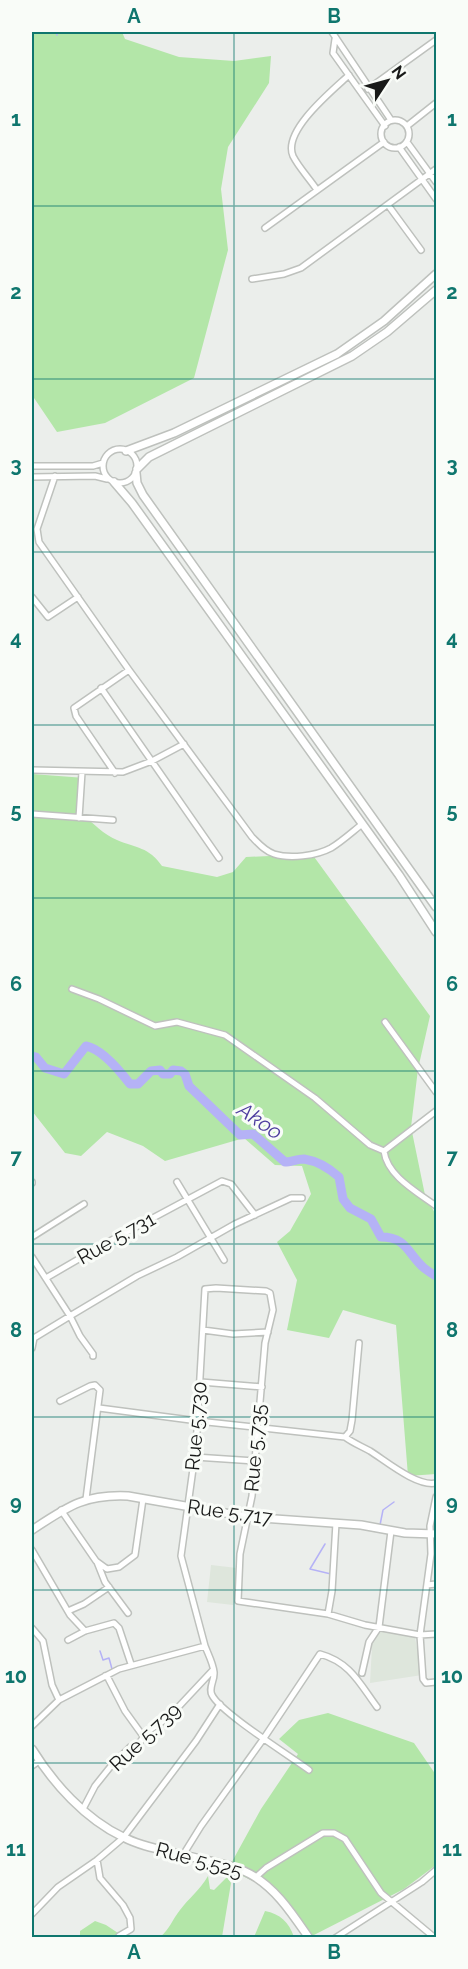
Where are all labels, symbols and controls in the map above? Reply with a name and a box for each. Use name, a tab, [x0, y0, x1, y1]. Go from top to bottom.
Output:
text: A	[127, 4, 141, 28]
text: B	[327, 4, 341, 28]
north arrow	[357, 51, 417, 111]
text: N	[387, 62, 410, 83]
text: 1	[11, 107, 21, 131]
text: 1	[447, 107, 457, 131]
text: 2	[10, 280, 22, 304]
text: 2	[446, 280, 458, 304]
text: 3	[10, 453, 22, 477]
text: 3	[446, 453, 458, 477]
text: 4	[10, 626, 22, 650]
text: 4	[446, 626, 458, 650]
text: 5	[10, 799, 22, 823]
text: 5	[446, 799, 458, 823]
text: 6	[10, 972, 22, 996]
text: 6	[446, 972, 458, 996]
water label: Akoo	[232, 1096, 288, 1145]
text: 7	[10, 1145, 22, 1169]
text: 7	[446, 1145, 458, 1169]
street label: Rue 5.731	[73, 1207, 160, 1269]
text: 8	[10, 1318, 22, 1342]
text: 8	[446, 1318, 458, 1342]
street label: Rue 5.730	[180, 1380, 212, 1472]
street label: Rue 5.735	[239, 1403, 271, 1493]
text: 9	[10, 1491, 22, 1515]
text: 9	[446, 1491, 458, 1515]
street label: Rue 5.717	[186, 1494, 274, 1530]
text: 10	[5, 1664, 27, 1688]
text: 10	[441, 1664, 463, 1688]
street label: Rue 5.739	[104, 1698, 186, 1776]
text: 11	[6, 1837, 26, 1861]
street label: Rue 5.525	[153, 1837, 245, 1883]
text: 11	[442, 1837, 462, 1861]
text: A	[127, 1940, 141, 1964]
text: B	[327, 1940, 341, 1964]

